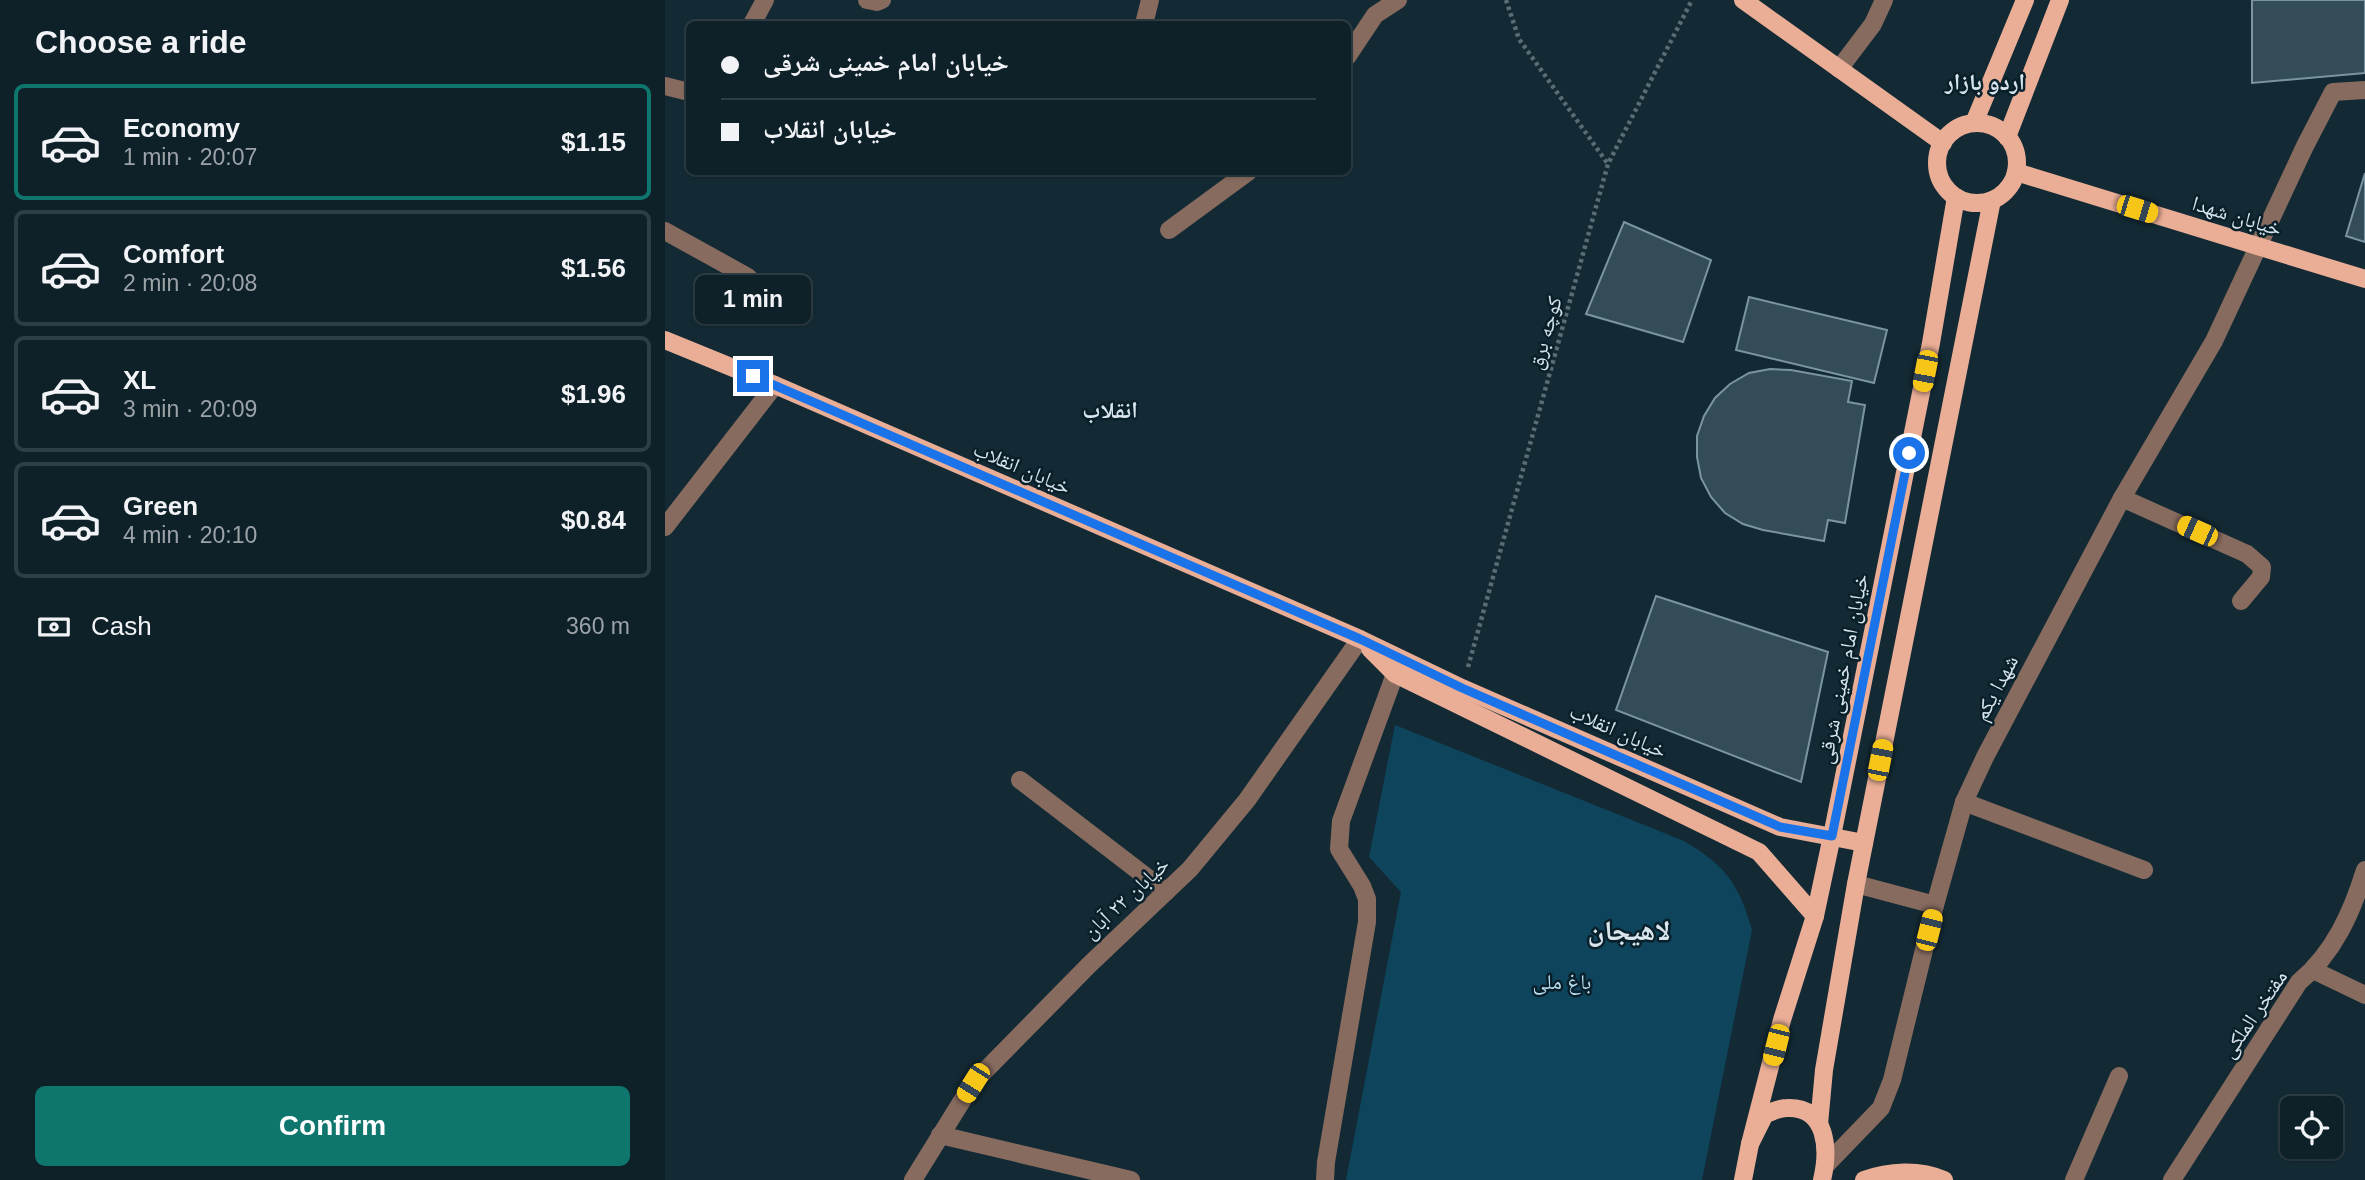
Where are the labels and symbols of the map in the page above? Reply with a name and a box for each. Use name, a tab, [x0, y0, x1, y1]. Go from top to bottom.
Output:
district label: اردو بازار	[1944, 69, 2025, 96]
street label: خیابان شهدا	[2189, 191, 2285, 241]
car	[2114, 193, 2161, 225]
callout: 1 min	[695, 274, 811, 324]
street label: کوچه برق	[1523, 293, 1568, 373]
car	[1911, 348, 1940, 394]
route end	[737, 360, 769, 392]
district label: انقلاب	[1082, 397, 1138, 424]
street label: خیابان انقلاب	[970, 437, 1074, 499]
route start	[1893, 437, 1925, 469]
car	[2174, 513, 2221, 549]
street label: خیابان امام خمینی شرقی	[1813, 572, 1875, 766]
street label: شهدا یکم	[1969, 651, 2025, 726]
street label: خیابان انقلاب	[1566, 699, 1670, 763]
car	[1866, 737, 1895, 783]
street label: خیابان ۲۲ آبان	[1078, 852, 1174, 944]
car	[1914, 907, 1945, 953]
district label: لاهیجان	[1587, 915, 1671, 947]
street label: مفتخر الملکی	[2216, 965, 2293, 1063]
park label: باغ ملی	[1533, 970, 1591, 995]
car	[1761, 1022, 1792, 1068]
car	[953, 1060, 994, 1106]

